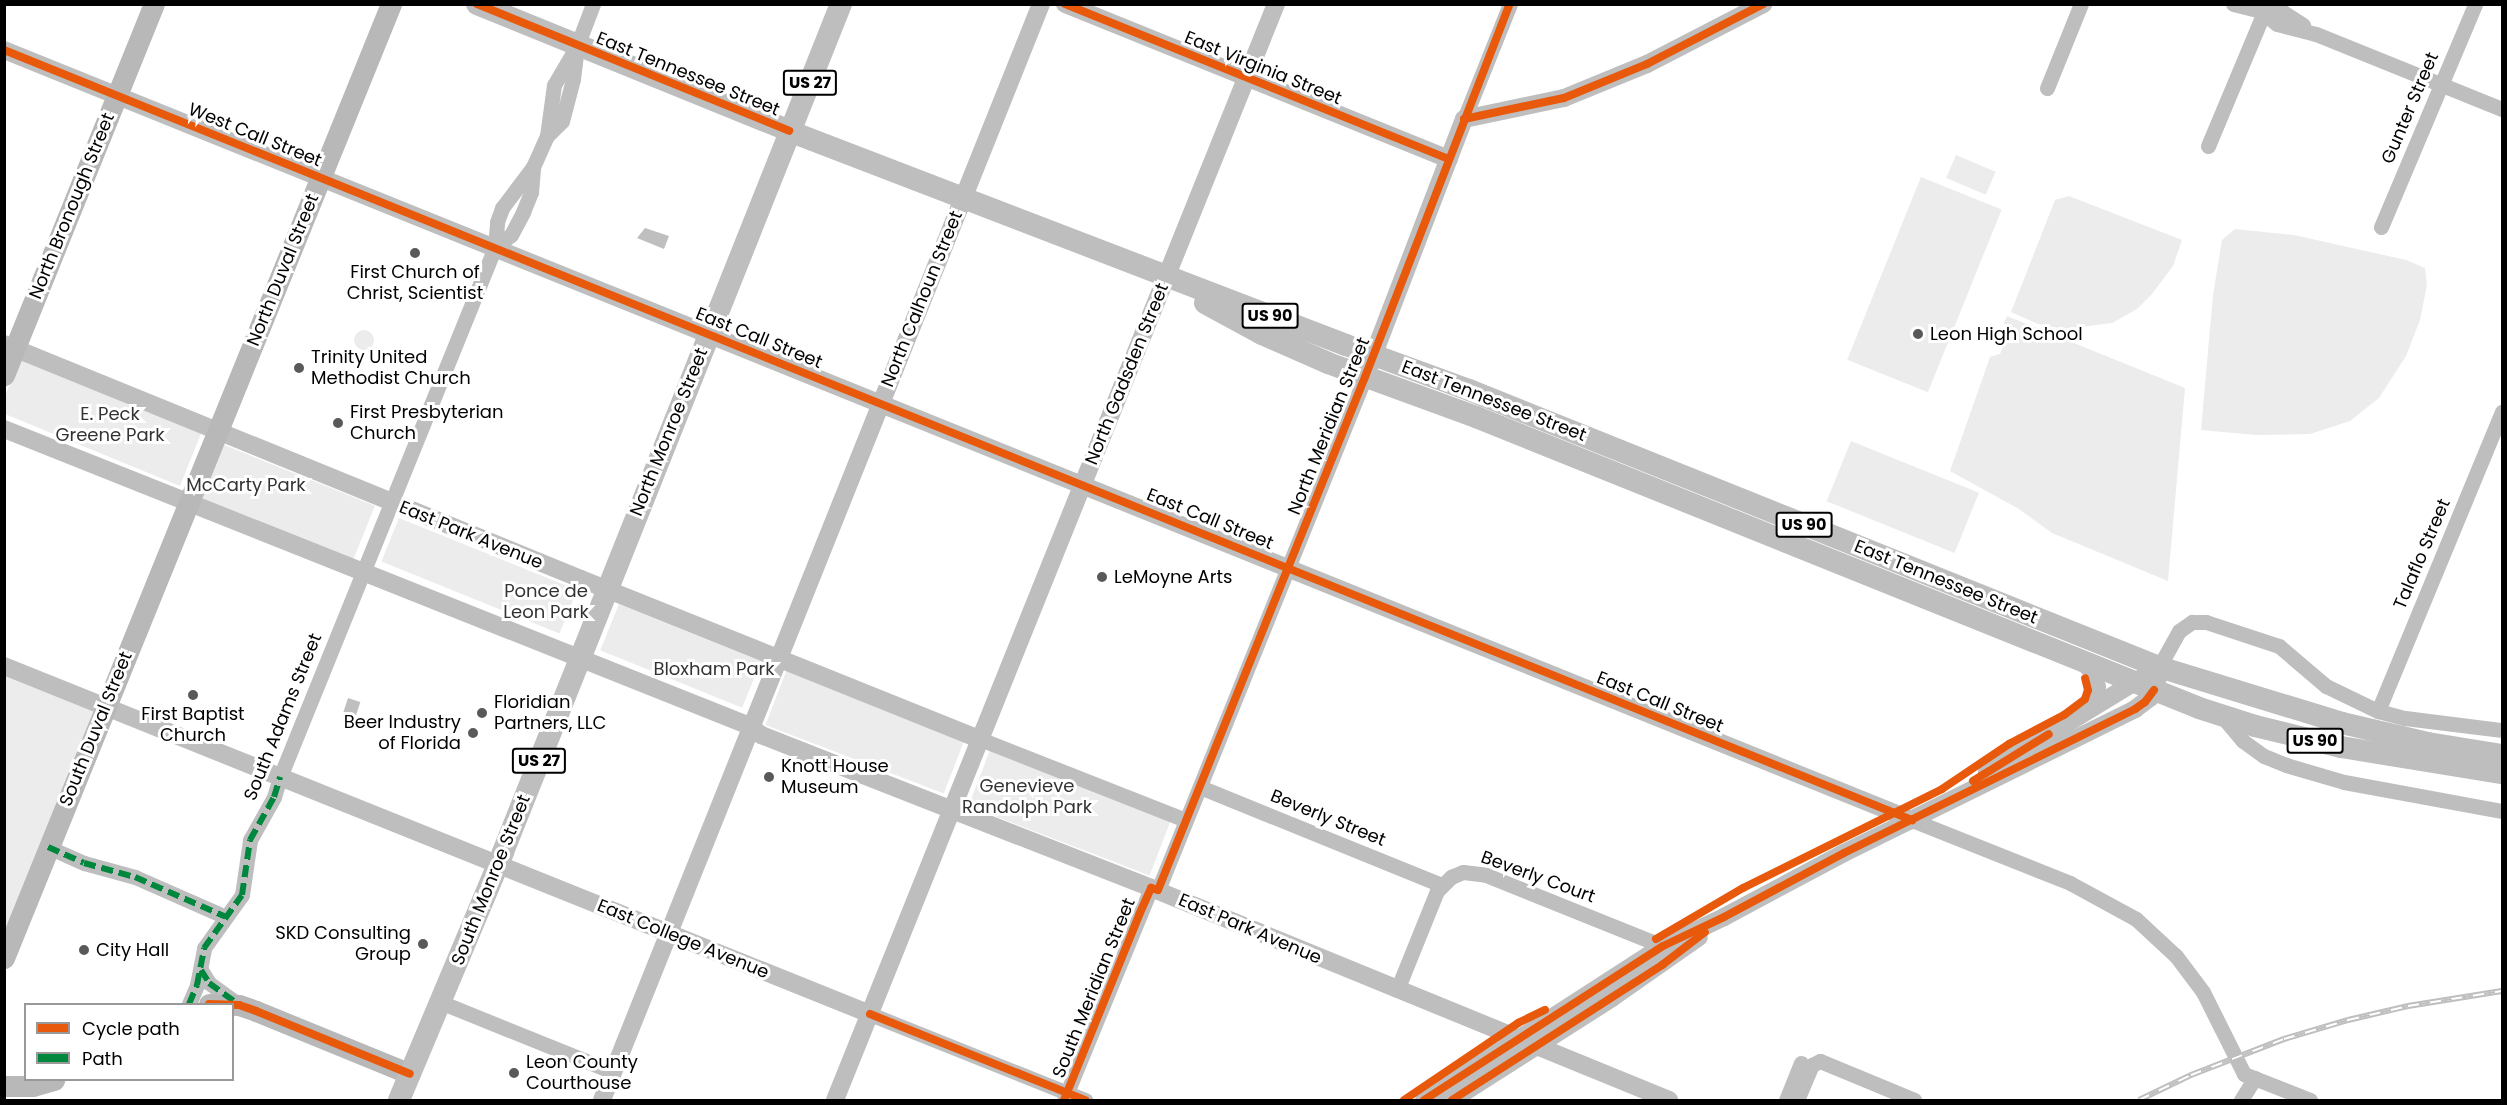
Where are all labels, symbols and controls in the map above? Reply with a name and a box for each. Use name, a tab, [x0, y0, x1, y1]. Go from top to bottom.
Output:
street label: East Tennessee Street	[593, 27, 783, 121]
street label: East Virginia Street	[1181, 27, 1345, 109]
street label: Gunter Street	[2377, 49, 2443, 167]
road number: US 27	[782, 70, 838, 96]
street label: West Call Street	[185, 98, 325, 172]
street label: North Bronough Street	[25, 110, 119, 302]
street label: North Duval Street	[243, 191, 323, 349]
street label: North Calhoun Street	[877, 208, 967, 390]
marker: First Church of Christ, Scientist	[408, 246, 422, 260]
place label: First Church of Christ, Scientist	[347, 262, 483, 304]
street label: North Gadsden Street	[1081, 280, 1173, 468]
street label: East Call Street	[693, 303, 825, 373]
road number: US 90	[1242, 303, 1298, 329]
place label: Leon High School	[1930, 323, 2083, 345]
marker: Leon High School	[1911, 327, 1925, 341]
street label: North Meridian Street	[1284, 334, 1374, 518]
street label: North Monroe Street	[625, 345, 713, 519]
place label: Trinity United Methodist Church	[311, 347, 471, 389]
street label: East Tennessee Street	[1399, 356, 1589, 446]
marker: Trinity United Methodist Church	[292, 361, 306, 375]
place label: First Presbyterian Church	[350, 402, 504, 444]
park label: E. Peck Greene Park	[55, 404, 165, 446]
marker: First Presbyterian Church	[331, 416, 345, 430]
park label: McCarty Park	[186, 474, 306, 496]
street label: East Call Street	[1144, 484, 1276, 554]
street label: East Park Avenue	[396, 496, 546, 574]
street label: Talaflo Street	[2389, 496, 2455, 612]
road number: US 90	[1776, 512, 1832, 538]
street label: East Tennessee Street	[1851, 535, 2041, 629]
place label: LeMoyne Arts	[1114, 566, 1232, 588]
marker: LeMoyne Arts	[1095, 570, 1109, 584]
park label: Ponce de Leon Park	[503, 581, 589, 624]
street label: South Adams Street	[240, 630, 326, 804]
street label: South Duval Street	[55, 648, 137, 810]
park label: Bloxham Park	[653, 658, 775, 680]
street label: East Call Street	[1594, 667, 1726, 737]
marker: First Baptist Church	[186, 688, 200, 702]
place label: Floridian Partners, LLC	[494, 692, 606, 734]
place label: First Baptist Church	[141, 704, 245, 746]
marker: Floridian Partners, LLC	[475, 706, 489, 720]
place label: Beer Industry of Florida	[344, 712, 461, 754]
marker: Beer Industry of Florida	[466, 726, 480, 740]
road number: US 90	[2286, 728, 2344, 754]
road number: US 27	[510, 748, 568, 774]
place label: Knott House Museum	[781, 756, 889, 798]
marker: Knott House Museum	[762, 770, 776, 784]
park label: Genevieve Randolph Park	[962, 776, 1092, 818]
street label: Beverly Street	[1267, 785, 1389, 851]
street label: South Monroe Street	[447, 792, 535, 968]
street label: Beverly Court	[1478, 846, 1598, 908]
street label: East Park Avenue	[1175, 889, 1325, 969]
street label: East College Avenue	[594, 895, 772, 983]
street label: South Meridian Street	[1048, 895, 1140, 1081]
place label: SKD Consulting Group	[275, 923, 411, 966]
marker: SKD Consulting Group	[416, 937, 430, 951]
place label: City Hall	[96, 939, 169, 961]
marker: City Hall	[77, 943, 91, 957]
legend	[24, 1003, 234, 1081]
text: Cycle path	[82, 1016, 180, 1041]
text: Path	[82, 1046, 123, 1071]
place label: Leon County Courthouse	[526, 1052, 638, 1094]
marker: Leon County Courthouse	[507, 1066, 521, 1080]

